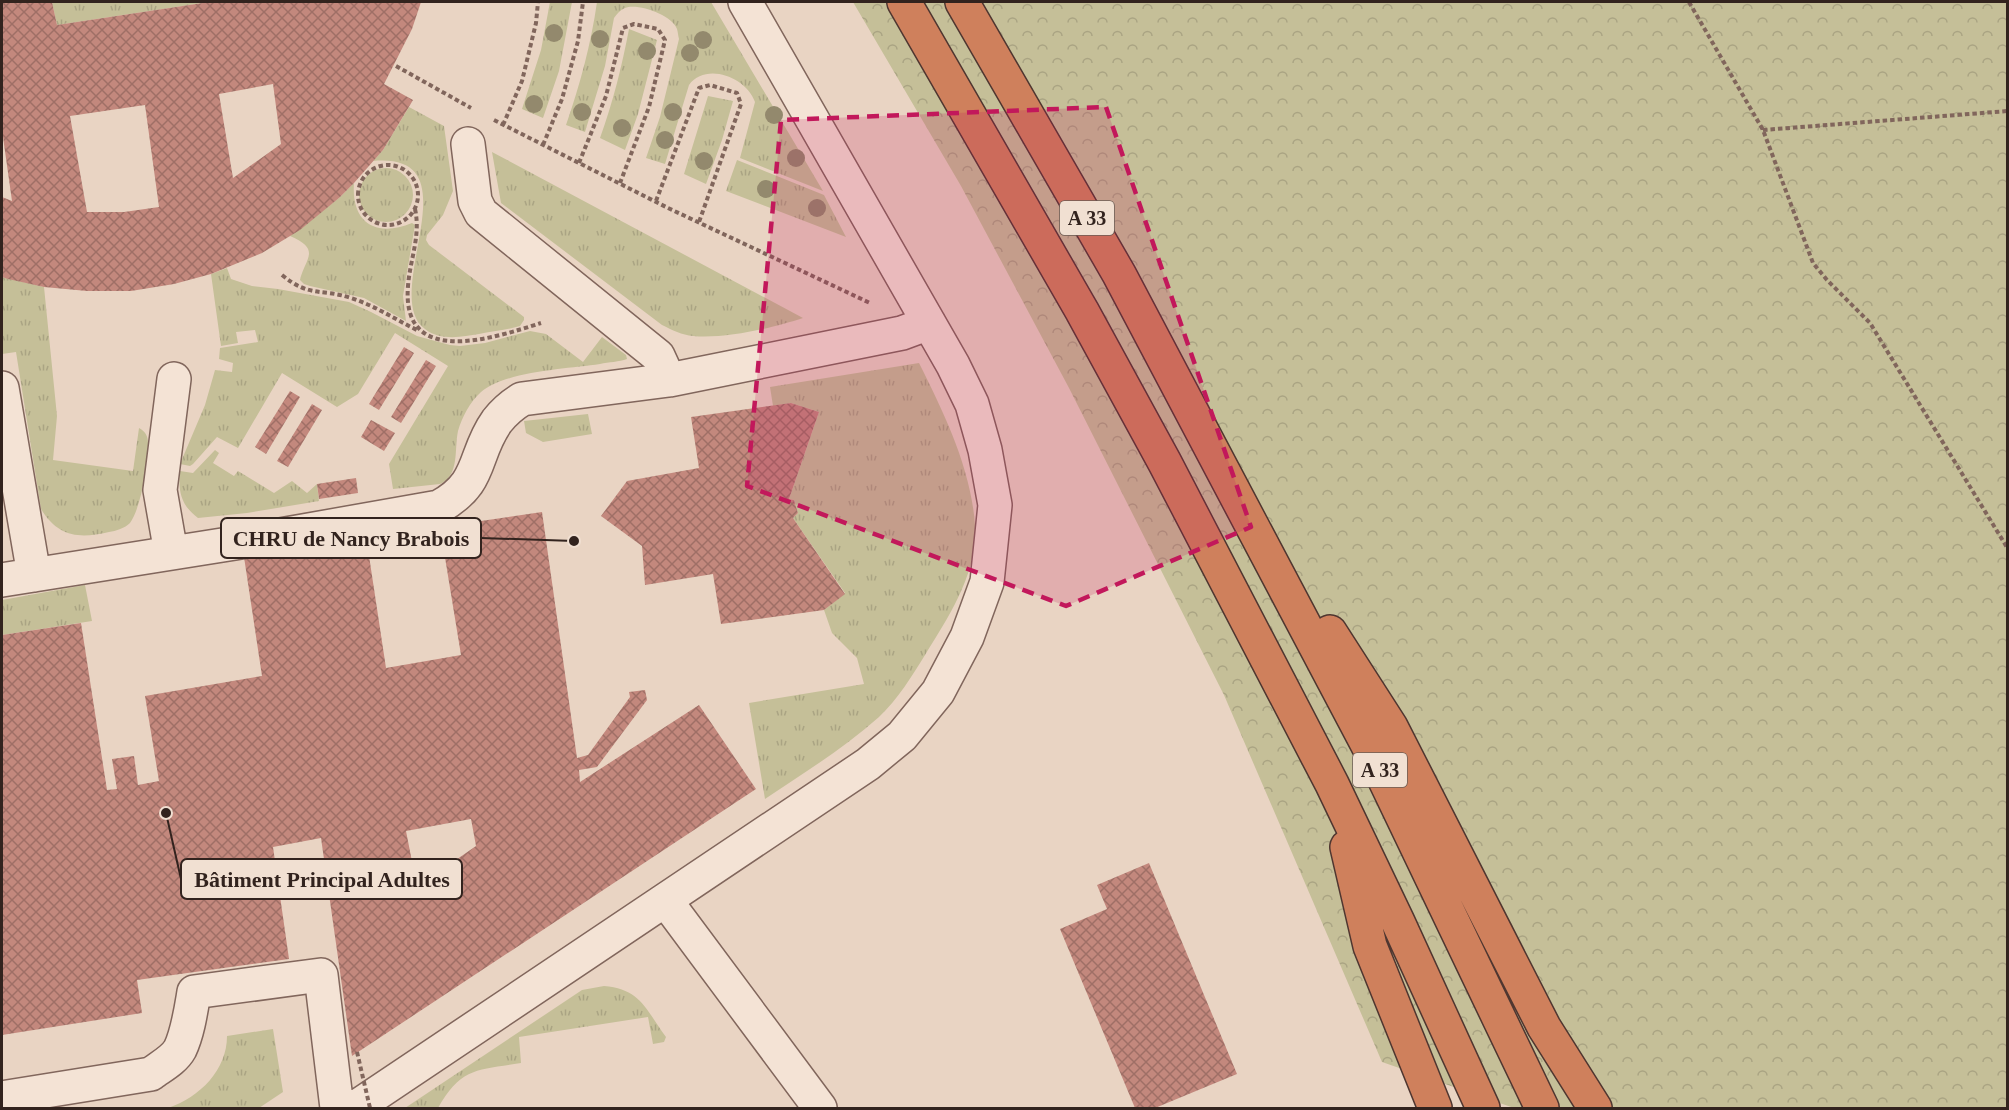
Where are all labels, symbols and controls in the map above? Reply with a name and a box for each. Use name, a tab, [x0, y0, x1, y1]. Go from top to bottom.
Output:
road number: A 33	[1060, 201, 1114, 235]
callout: CHRU de Nancy Brabois	[221, 518, 481, 558]
text: CHRU de Nancy Brabois	[233, 526, 470, 551]
road number: A 33	[1353, 753, 1407, 787]
callout: Bâtiment Principal Adultes	[181, 859, 462, 899]
text: Bâtiment Principal Adultes	[194, 867, 450, 892]

